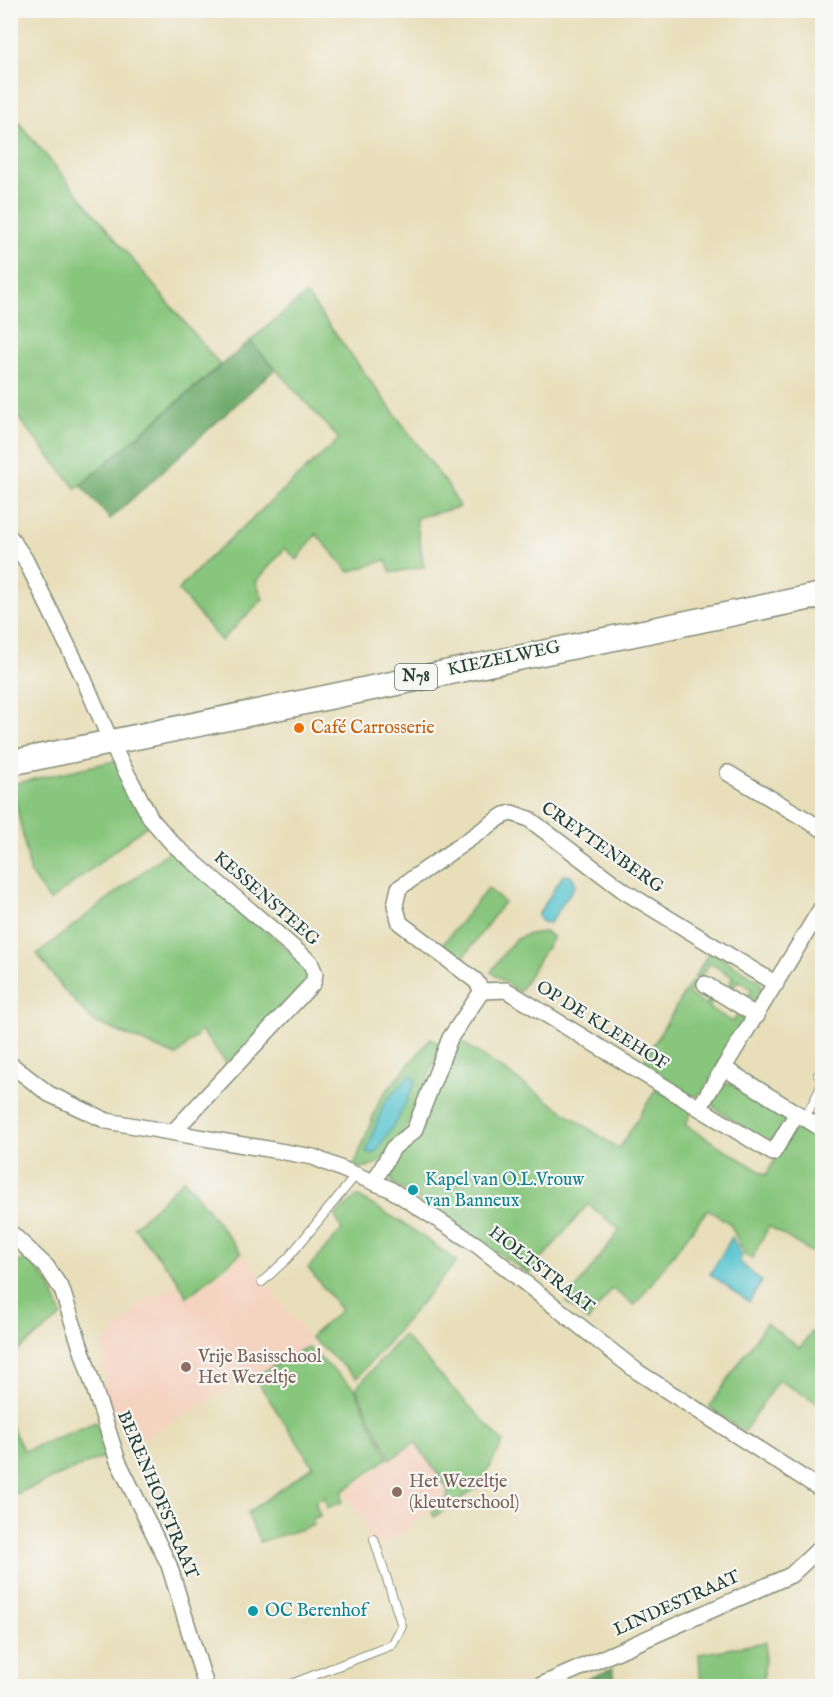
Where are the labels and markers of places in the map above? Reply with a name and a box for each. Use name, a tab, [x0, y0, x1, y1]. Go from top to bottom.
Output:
place label: Café Carrosserie	[311, 717, 434, 740]
marker: Café Carrosserie	[292, 721, 306, 735]
place label: Kapel van O.L.Vrouw van Banneux	[425, 1169, 585, 1213]
marker: Kapel van O.L.Vrouw van Banneux	[406, 1183, 420, 1197]
place label: Vrije Basisschool Het Wezeltje	[197, 1346, 322, 1390]
marker: Vrije Basisschool Het Wezeltje	[179, 1360, 193, 1374]
place label: Het Wezeltje (kleuterschool)	[409, 1471, 519, 1515]
marker: Het Wezeltje (kleuterschool)	[390, 1485, 404, 1499]
place label: OC Berenhof	[265, 1600, 370, 1623]
marker: OC Berenhof	[246, 1604, 260, 1618]

